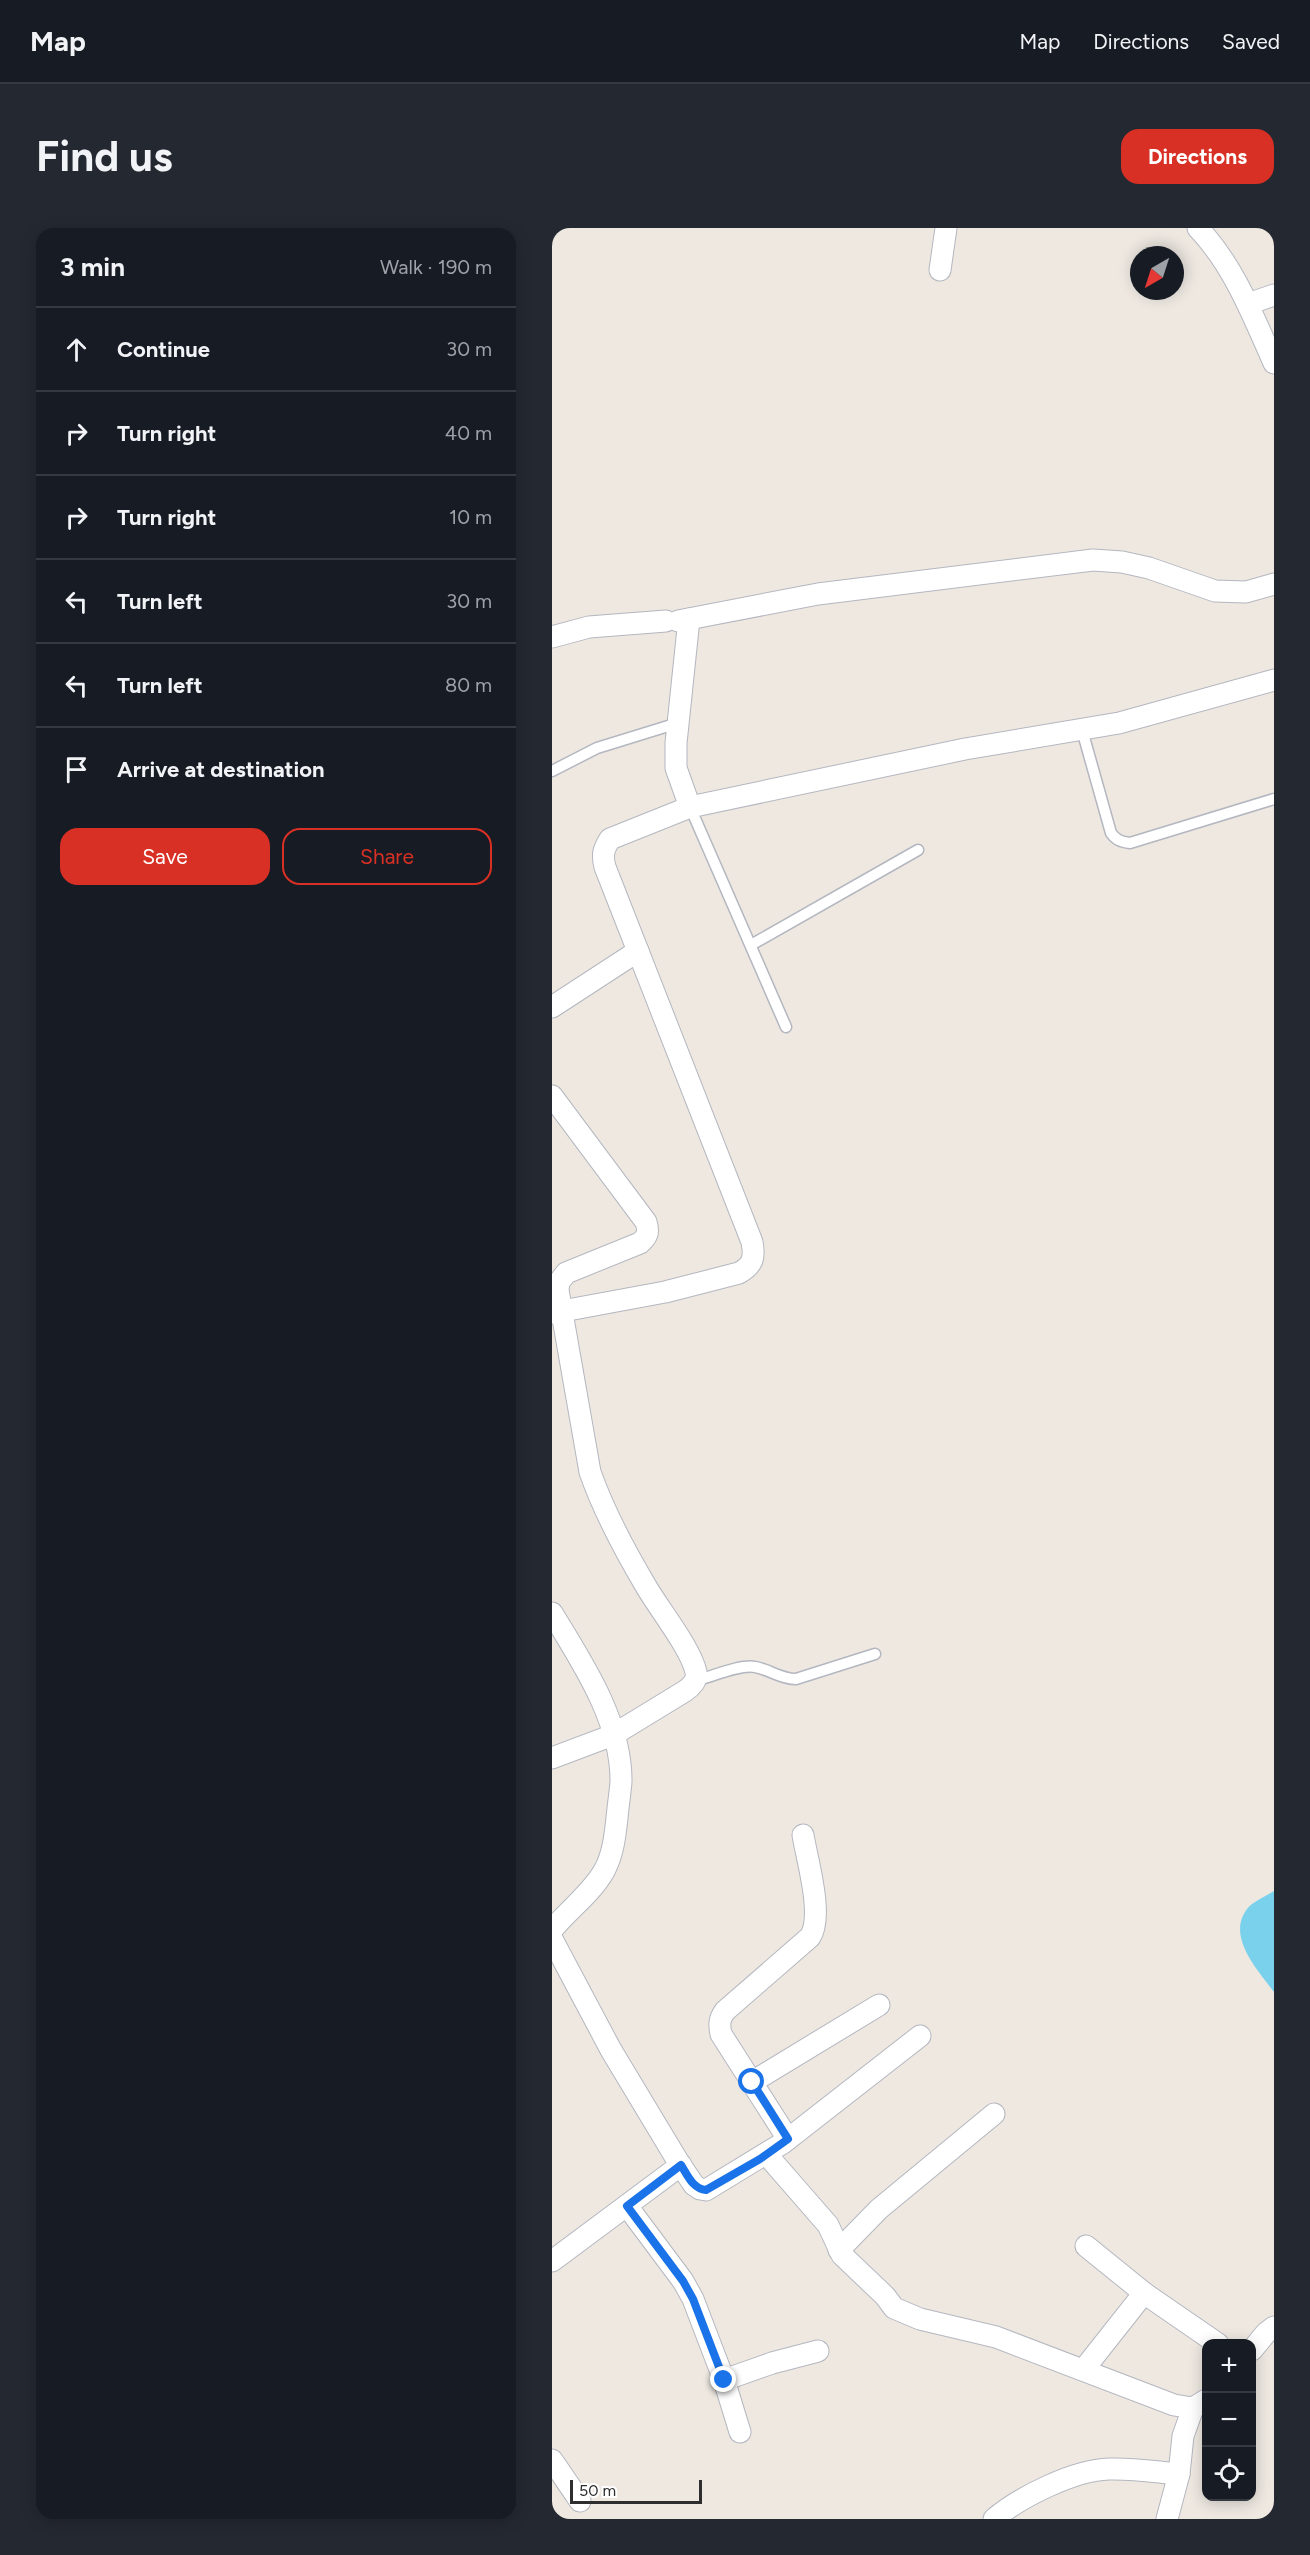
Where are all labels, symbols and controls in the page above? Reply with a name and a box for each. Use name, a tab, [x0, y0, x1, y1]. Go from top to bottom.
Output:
text: Map	[30, 24, 86, 58]
text: Map	[1019, 29, 1060, 54]
text: Directions	[1093, 29, 1189, 54]
text: Saved	[1222, 29, 1280, 54]
button: Directions	[1121, 129, 1274, 184]
text: Find us	[36, 131, 173, 182]
north arrow	[1130, 246, 1184, 300]
text: 3 min	[60, 251, 125, 283]
text: Walk · 190 m	[380, 255, 492, 279]
icon: ahead	[60, 333, 93, 366]
text: Continue	[117, 336, 210, 363]
text: 30 m	[446, 337, 492, 361]
icon: right	[60, 417, 93, 450]
text: Turn right	[117, 420, 216, 447]
text: 40 m	[445, 421, 492, 445]
icon: right	[60, 501, 93, 534]
text: Turn right	[117, 504, 216, 531]
text: 10 m	[449, 505, 492, 529]
icon: left	[60, 585, 93, 618]
text: Turn left	[117, 588, 203, 615]
text: 30 m	[446, 589, 492, 613]
icon: left	[60, 669, 93, 702]
text: Turn left	[117, 672, 203, 699]
text: 80 m	[445, 673, 492, 697]
icon: arrive	[60, 753, 93, 786]
text: Arrive at destination	[117, 756, 325, 783]
button: Save	[60, 828, 270, 885]
button: Share	[282, 828, 492, 885]
route start	[738, 2068, 764, 2094]
map controls	[1202, 2339, 1256, 2501]
button: +	[1202, 2339, 1256, 2393]
route end	[710, 2366, 736, 2392]
button: −	[1202, 2393, 1256, 2447]
button: locate	[1202, 2447, 1256, 2501]
scale bar	[570, 2477, 702, 2504]
text: 50 m	[579, 2481, 616, 2500]

